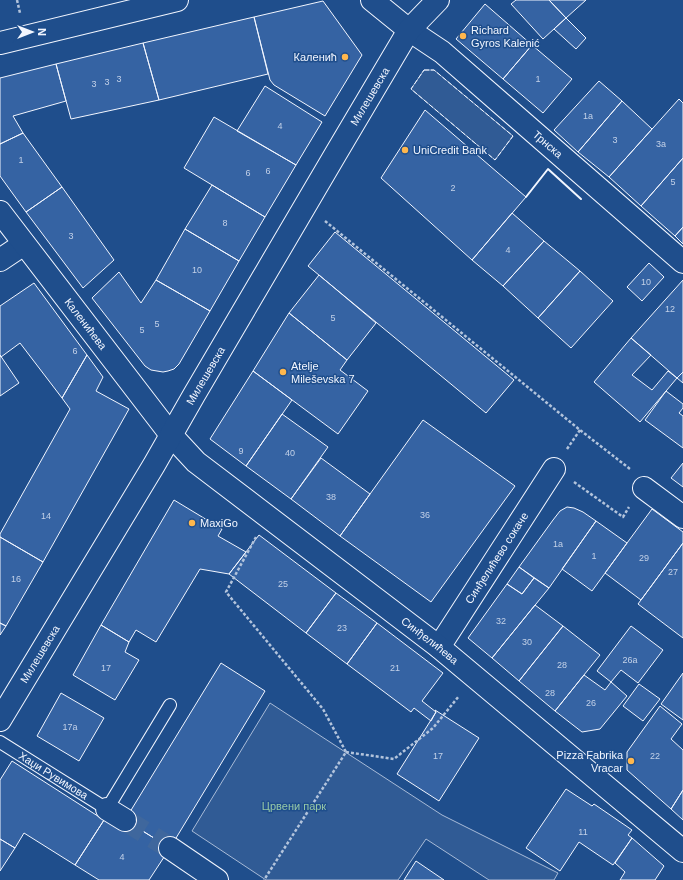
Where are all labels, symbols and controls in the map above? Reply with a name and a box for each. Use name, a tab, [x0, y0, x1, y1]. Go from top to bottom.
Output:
north arrow	[12, 12, 52, 52]
place label: Richard Gyros Kalenić	[471, 24, 540, 49]
text: N	[36, 28, 48, 36]
marker: Richard Gyros Kalenić	[458, 31, 468, 41]
place label: Каленић	[294, 51, 337, 63]
marker: Каленић	[340, 52, 350, 62]
street label: Милешевска	[348, 64, 392, 128]
house number: 3	[116, 74, 122, 84]
house number: 1	[535, 74, 541, 84]
house number: 3	[104, 77, 110, 87]
house number: 3	[91, 79, 97, 89]
house number: 1a	[583, 111, 593, 121]
house number: 4	[277, 121, 283, 131]
street label: Трнска	[531, 128, 566, 161]
house number: 3	[612, 135, 618, 145]
house number: 3a	[656, 139, 666, 149]
place label: UniCredit Bank	[413, 144, 487, 156]
marker: UniCredit Bank	[400, 145, 410, 155]
house number: 1	[18, 155, 24, 165]
house number: 6	[265, 166, 271, 176]
house number: 6	[245, 168, 251, 178]
house number: 5	[670, 177, 676, 187]
house number: 2	[450, 183, 456, 193]
house number: 8	[222, 218, 228, 228]
house number: 3	[68, 231, 74, 241]
house number: 4	[505, 245, 511, 255]
house number: 10	[192, 265, 202, 275]
house number: 10	[641, 277, 651, 287]
street label: Каленићева	[62, 296, 110, 353]
house number: 12	[665, 304, 675, 314]
house number: 5	[330, 313, 336, 323]
house number: 5	[154, 319, 160, 329]
house number: 5	[139, 325, 145, 335]
street label: Милешевска	[184, 344, 228, 407]
house number: 6	[72, 346, 78, 356]
place label: Atelje Mileševska 7	[291, 360, 355, 385]
marker: Atelje Mileševska 7	[278, 367, 288, 377]
house number: 9	[238, 446, 244, 456]
house number: 40	[285, 448, 295, 458]
house number: 38	[326, 492, 336, 502]
house number: 36	[420, 510, 430, 520]
street label: Синђелићево сокаче	[463, 510, 530, 606]
house number: 14	[41, 511, 51, 521]
place label: MaxiGo	[200, 517, 238, 529]
marker: MaxiGo	[187, 518, 197, 528]
house number: 1a	[553, 539, 563, 549]
house number: 1	[591, 551, 597, 561]
house number: 29	[639, 553, 649, 563]
house number: 27	[668, 567, 678, 577]
house number: 16	[11, 574, 21, 584]
house number: 25	[278, 579, 288, 589]
street label: Синђелићева	[399, 615, 461, 667]
house number: 32	[496, 616, 506, 626]
street label: Милешевска	[18, 622, 62, 685]
house number: 23	[337, 623, 347, 633]
house number: 30	[522, 637, 532, 647]
house number: 26a	[622, 655, 638, 665]
house number: 28	[557, 660, 567, 670]
house number: 17	[101, 663, 111, 673]
house number: 21	[390, 663, 400, 673]
house number: 28	[545, 688, 555, 698]
house number: 26	[586, 698, 596, 708]
house number: 17a	[62, 722, 78, 732]
street label: Хаџи Рувимова	[17, 749, 91, 802]
place label: Pizza Fabrika Vracar	[556, 749, 624, 774]
house number: 17	[433, 751, 443, 761]
house number: 22	[650, 751, 660, 761]
marker: Pizza Fabrika Vracar	[626, 756, 636, 766]
park label: Црвени парк	[262, 800, 326, 812]
house number: 11	[578, 827, 588, 837]
house number: 4	[119, 852, 125, 862]

